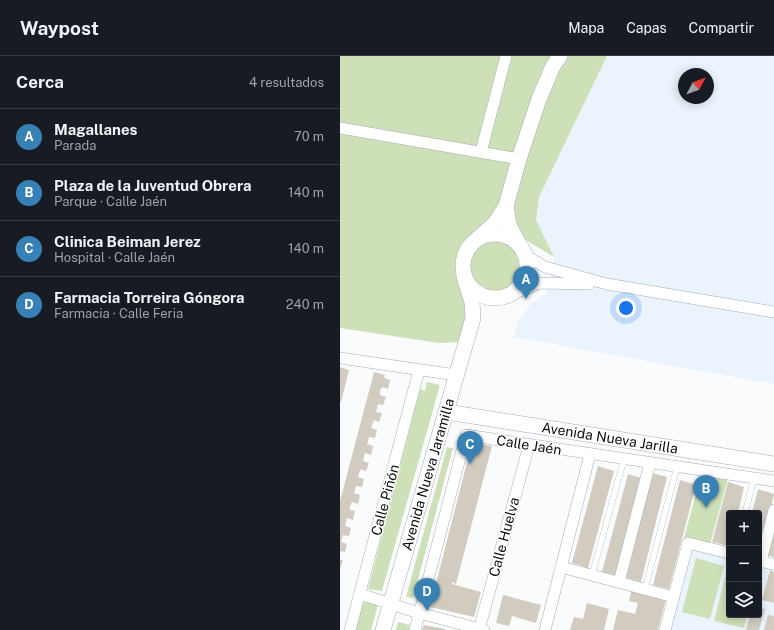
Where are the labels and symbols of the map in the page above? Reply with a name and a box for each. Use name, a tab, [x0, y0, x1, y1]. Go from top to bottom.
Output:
north arrow	[678, 68, 714, 104]
pin: A	[513, 266, 539, 299]
your location	[616, 298, 636, 318]
street label: Avenida Nueva Jaramilla	[398, 396, 457, 552]
street label: Avenida Nueva Jarilla	[541, 419, 679, 457]
pin: C	[457, 431, 483, 464]
street label: Calle Jaén	[495, 432, 563, 458]
street label: Calle Piñón	[368, 463, 402, 537]
pin: B	[693, 475, 719, 508]
street label: Calle Huelva	[486, 495, 522, 579]
pin: D	[414, 578, 440, 611]

